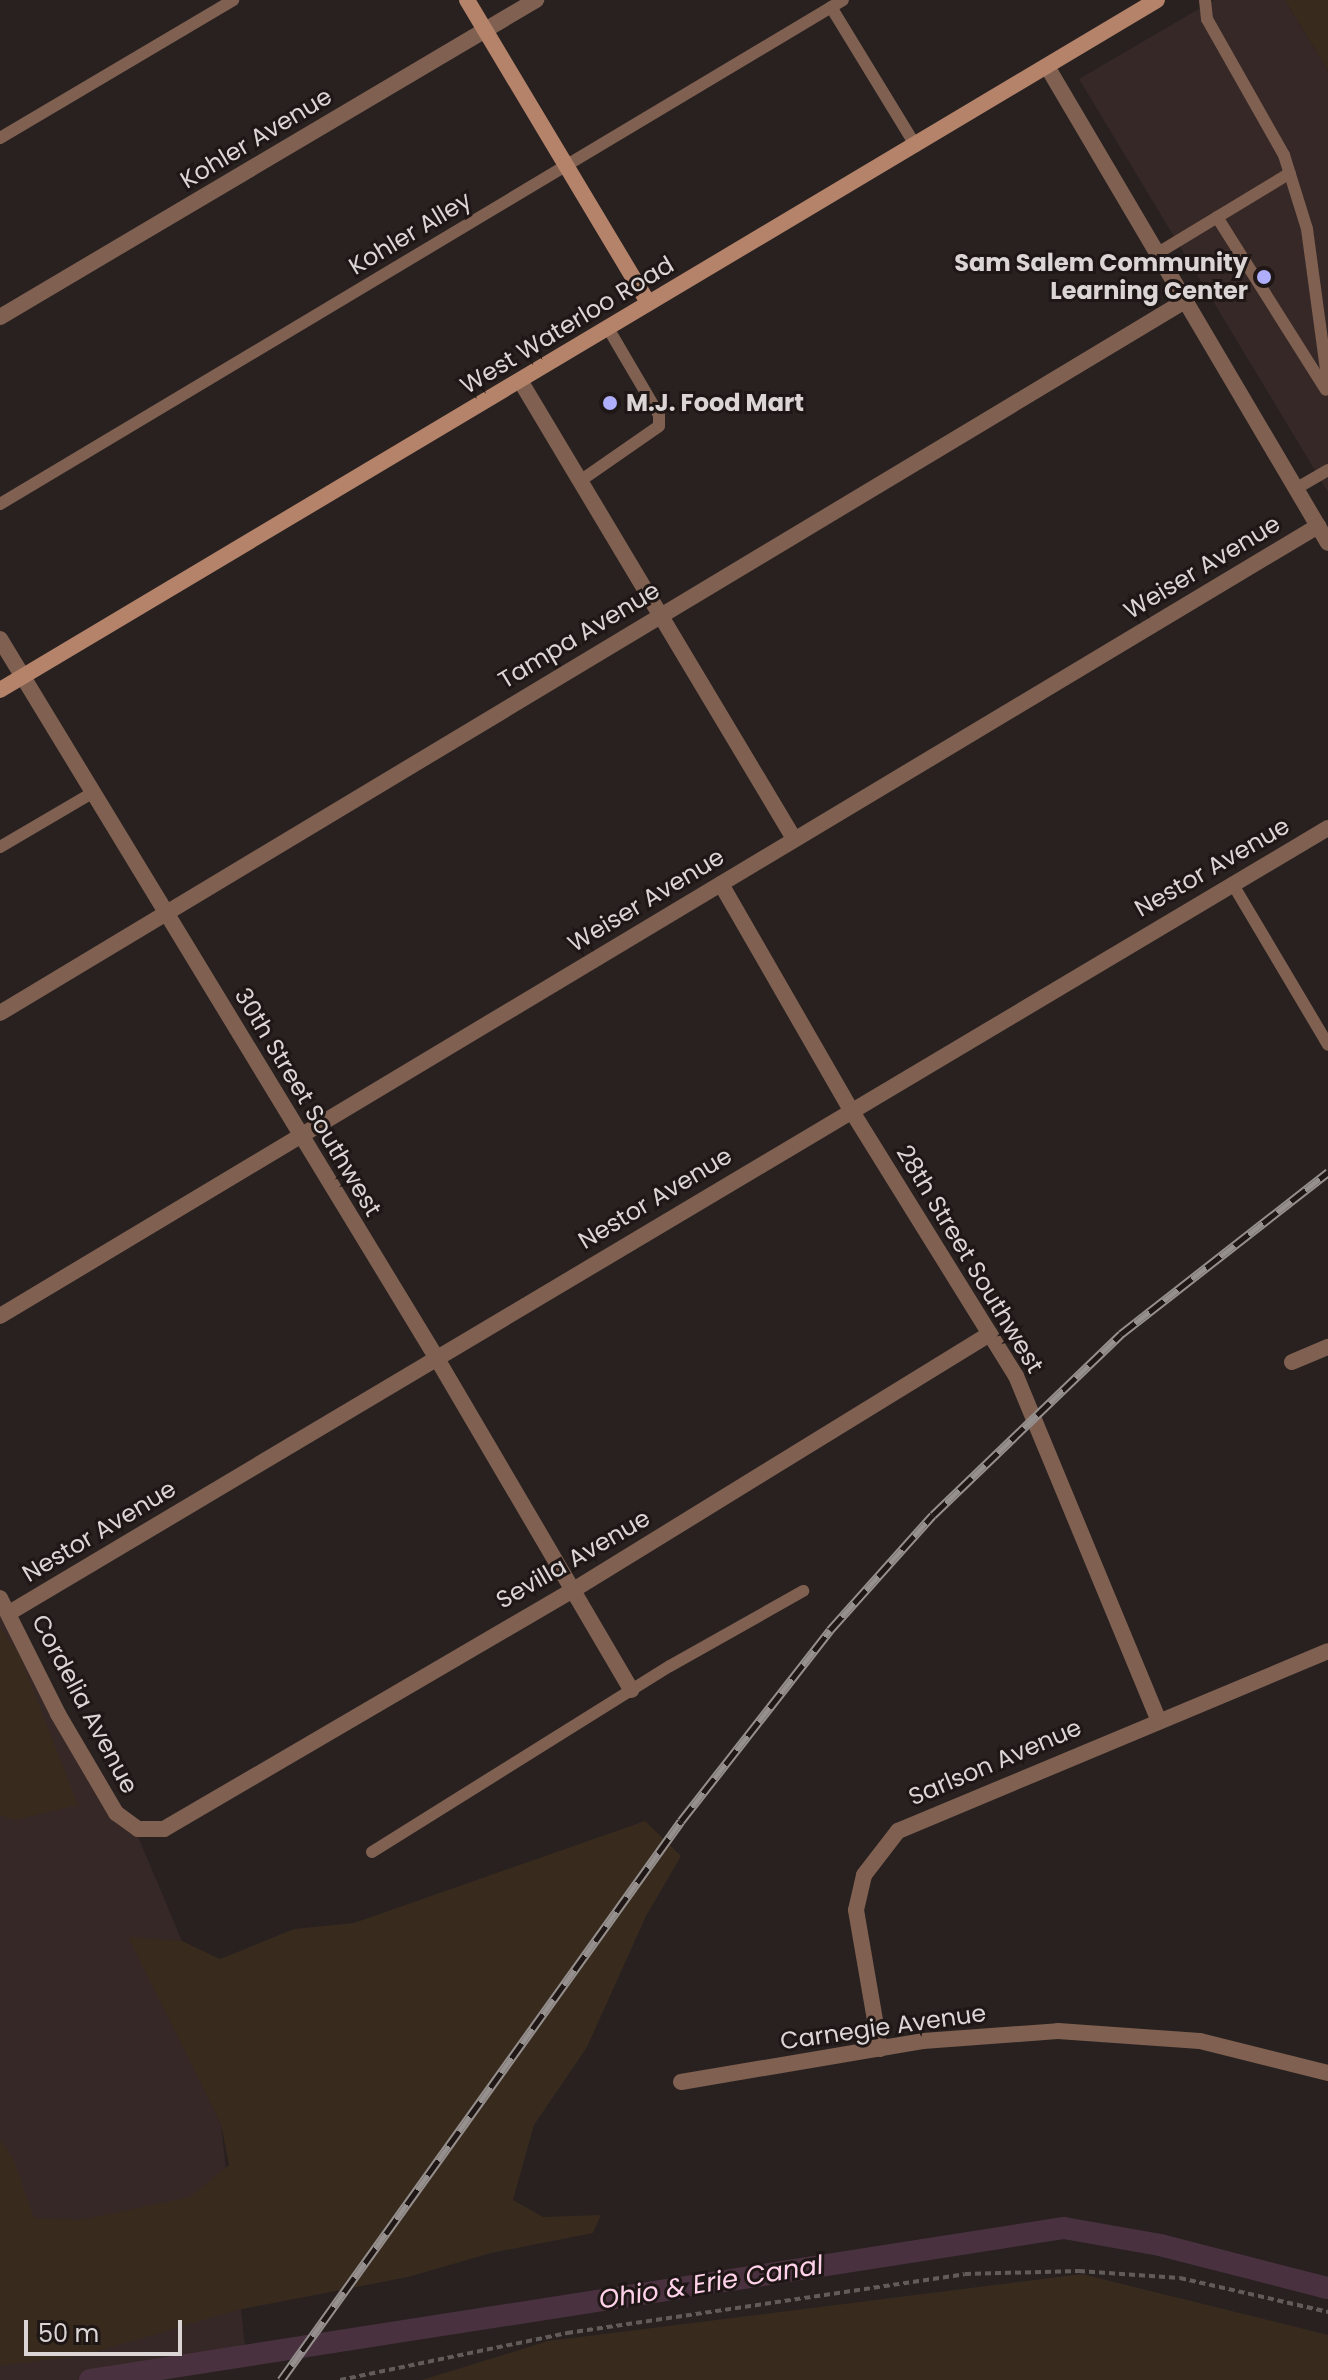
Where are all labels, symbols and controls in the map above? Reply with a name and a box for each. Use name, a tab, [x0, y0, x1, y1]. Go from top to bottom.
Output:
street label: Kohler Avenue	[175, 82, 337, 194]
street label: Kohler Alley	[344, 185, 476, 281]
place label: Sam Salem Community Learning Center	[954, 249, 1248, 305]
street label: West Waterloo Road	[455, 250, 679, 400]
marker: Sam Salem Community Learning Center	[1255, 268, 1273, 286]
place label: M.J. Food Mart	[626, 389, 804, 417]
marker: M.J. Food Mart	[601, 394, 619, 412]
street label: Weiser Avenue	[1119, 509, 1285, 625]
street label: Tampa Avenue	[493, 576, 665, 694]
street label: Nestor Avenue	[1130, 811, 1294, 923]
street label: Weiser Avenue	[563, 842, 729, 958]
street label: 30th Street Southwest	[228, 983, 388, 1221]
street label: 28th Street Southwest	[890, 1140, 1050, 1378]
street label: Nestor Avenue	[573, 1141, 737, 1255]
street label: Nestor Avenue	[17, 1474, 181, 1588]
street label: Sevilla Avenue	[491, 1503, 655, 1615]
street label: Cordelia Avenue	[26, 1610, 144, 1798]
street label: Sarlson Avenue	[904, 1713, 1086, 1811]
street label: Carnegie Avenue	[778, 1998, 988, 2056]
water label: Ohio & Erie Canal	[597, 2250, 825, 2316]
scale bar	[28, 2304, 186, 2354]
text: 50 m	[38, 2317, 99, 2350]

